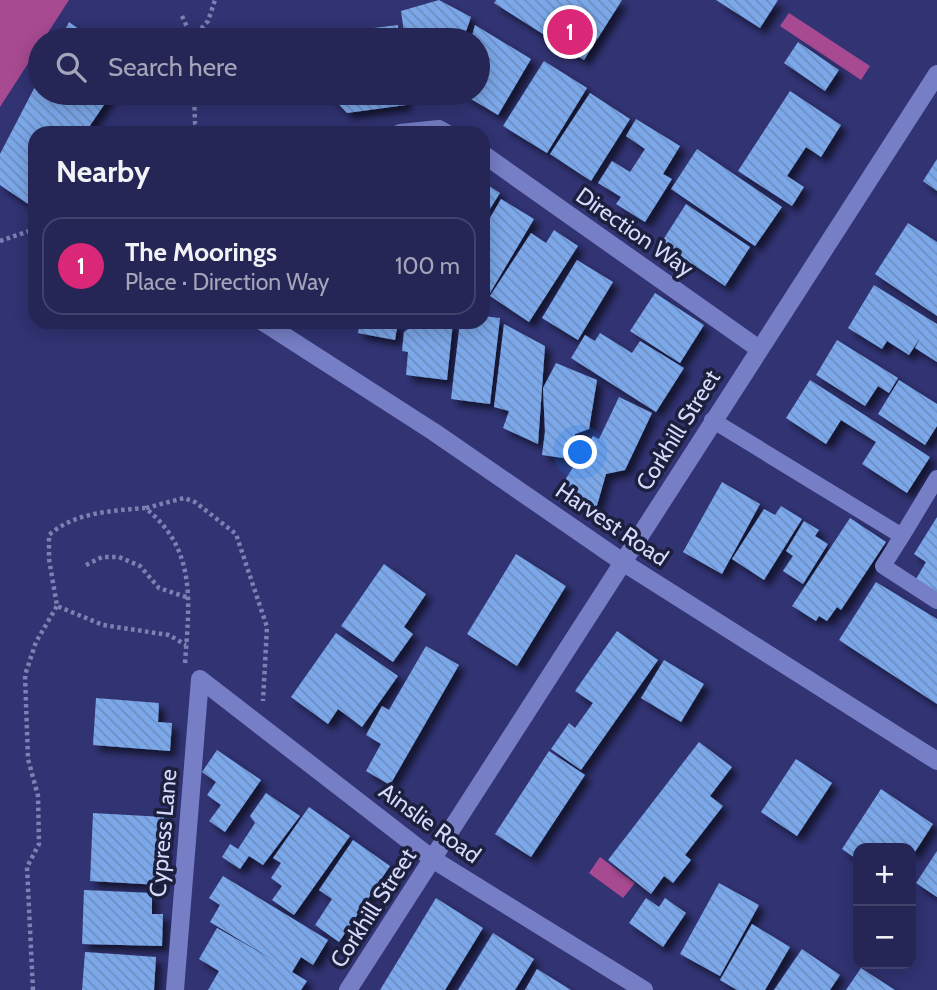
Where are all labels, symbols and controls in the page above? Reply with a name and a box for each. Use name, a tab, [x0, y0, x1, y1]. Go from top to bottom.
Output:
pin: 1	[547, 6, 593, 58]
search box	[28, 28, 490, 105]
icon: search	[52, 48, 90, 86]
text: Search here	[108, 51, 237, 83]
text: Nearby	[56, 153, 150, 190]
street label: Direction Way	[571, 181, 699, 283]
text: The Moorings	[125, 236, 277, 268]
text: 1	[77, 252, 85, 280]
text: 100 m	[395, 252, 460, 280]
text: Place · Direction Way	[125, 268, 329, 296]
street label: Corkhill Street	[630, 364, 726, 495]
your location	[563, 435, 597, 469]
street label: Harvest Road	[550, 476, 674, 572]
street label: Cypress Lane	[143, 768, 183, 898]
street label: Ainslie Road	[374, 777, 486, 869]
street label: Corkhill Street	[324, 843, 422, 973]
map controls	[853, 843, 916, 969]
button: +	[853, 843, 916, 906]
button: −	[853, 906, 916, 969]

